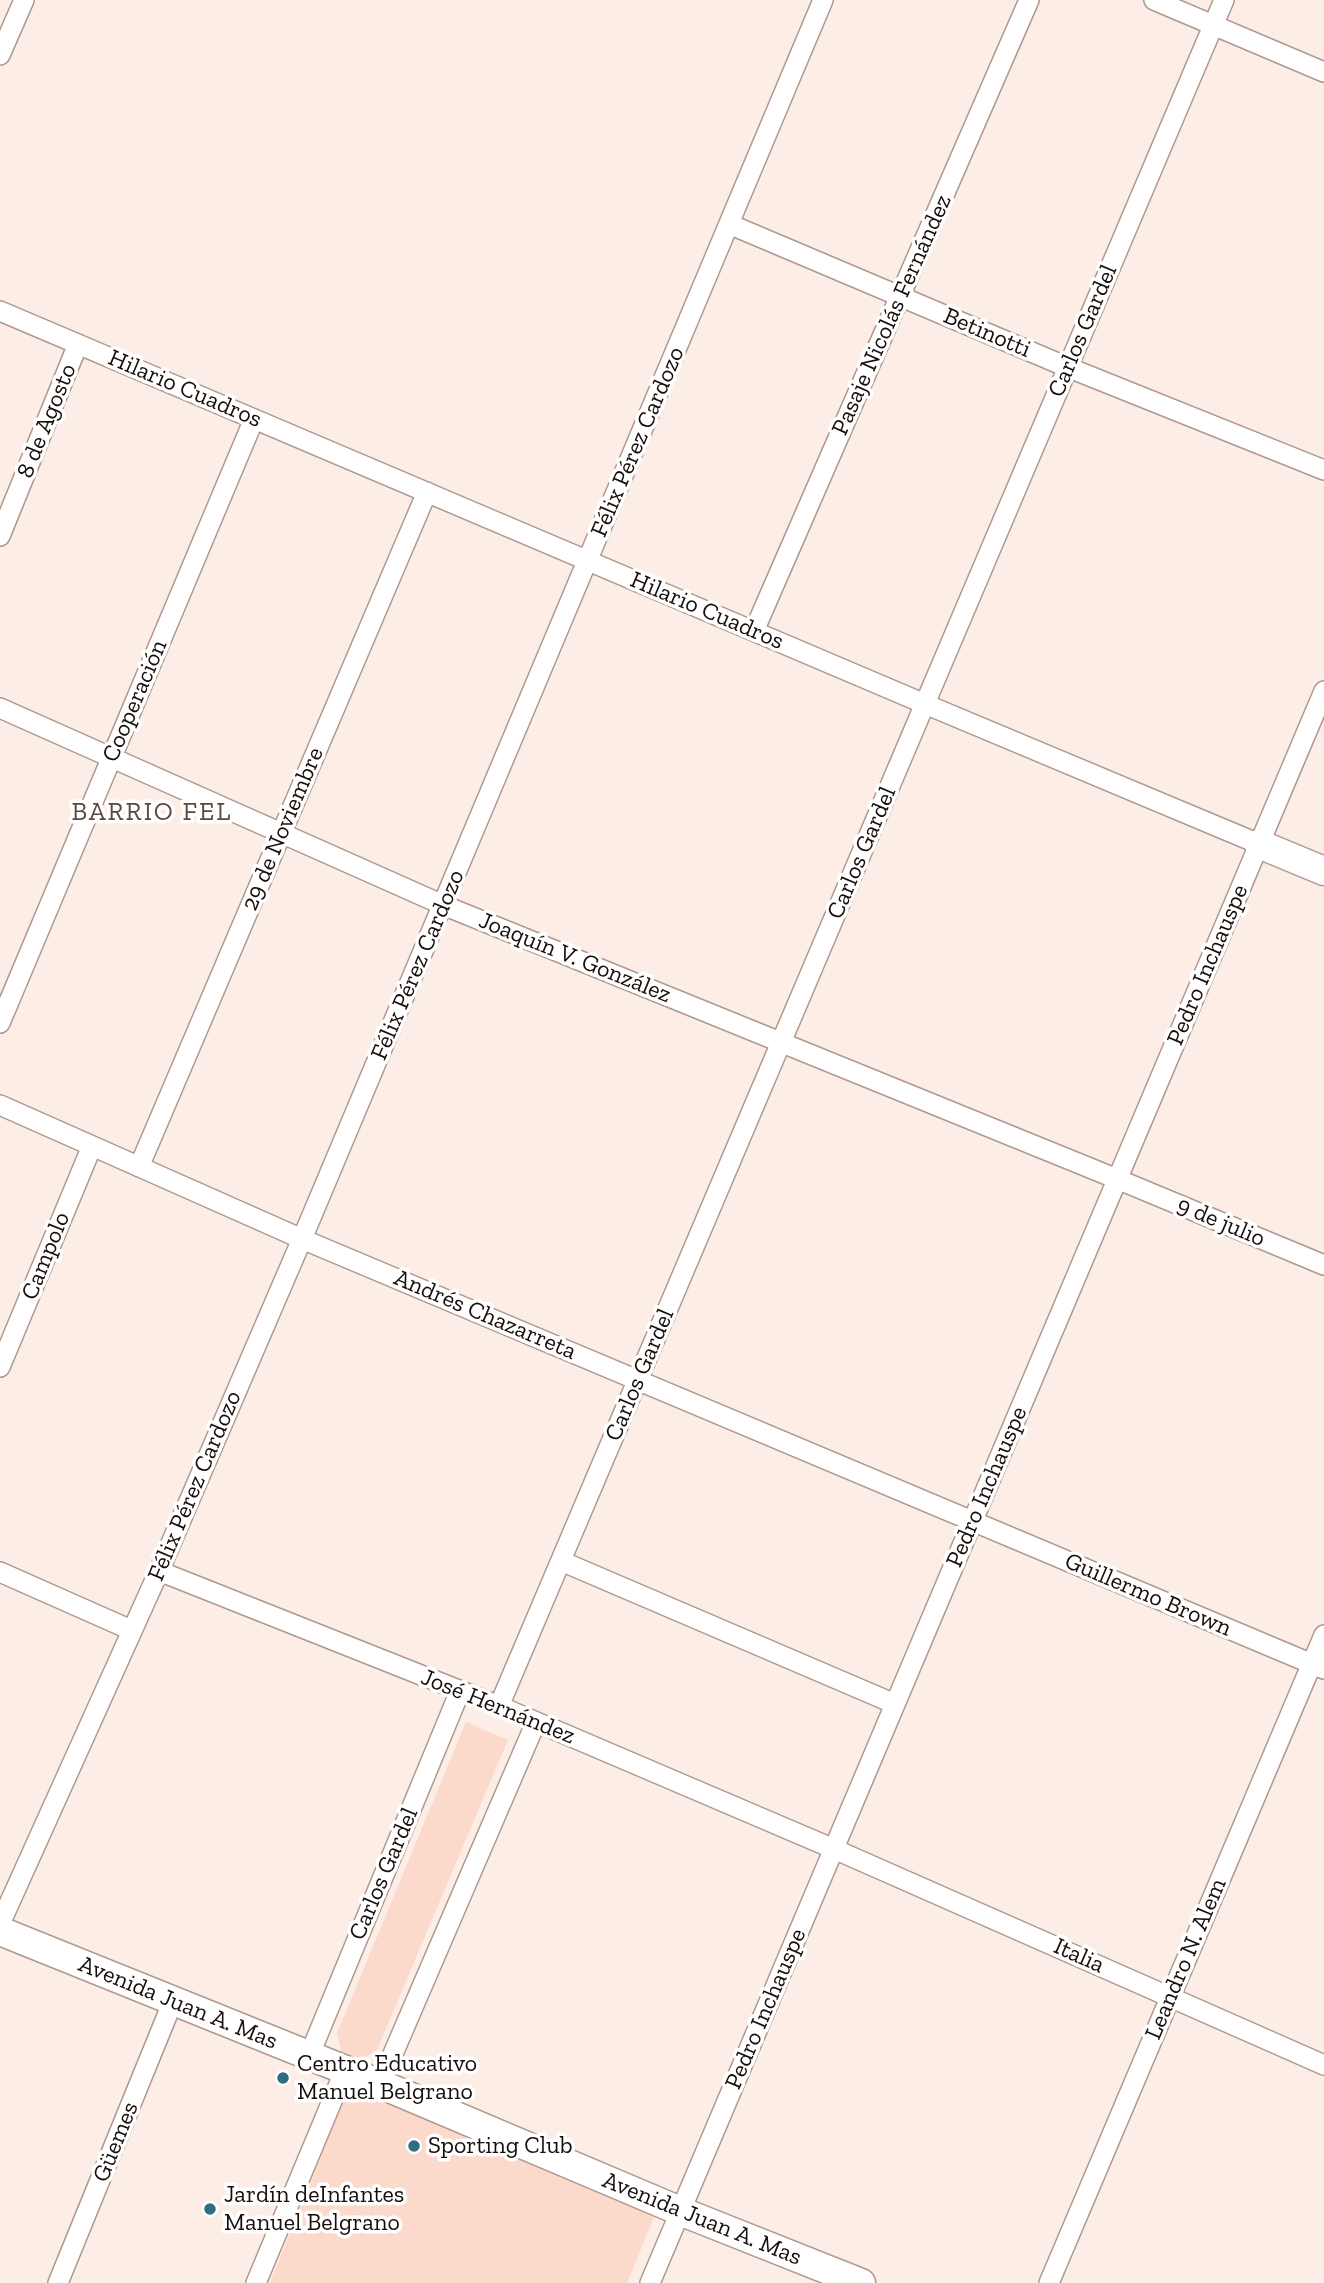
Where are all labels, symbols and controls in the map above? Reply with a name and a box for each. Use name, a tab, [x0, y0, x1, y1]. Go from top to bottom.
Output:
street label: Pasaje Nicolás Fernández	[826, 190, 958, 440]
street label: Carlos Gardel	[1042, 261, 1124, 401]
street label: Betinotti	[939, 302, 1035, 364]
street label: Félix Pérez Cardozo	[585, 343, 691, 541]
street label: Hilario Cuadros	[104, 344, 266, 434]
street label: 8 de Agosto	[11, 360, 83, 482]
street label: Hilario Cuadros	[626, 566, 788, 656]
street label: Cooperación	[96, 635, 174, 767]
street label: 29 de Noviembre	[236, 743, 330, 915]
street label: Carlos Gardel	[821, 783, 903, 923]
district label: BARRIO FEL	[73, 797, 231, 829]
street label: Félix Pérez Cardozo	[365, 866, 471, 1064]
street label: Pedro Inchauspe	[1161, 880, 1255, 1050]
street label: Joaquín V. González	[475, 906, 675, 1010]
street label: 9 de julio	[1173, 1191, 1269, 1253]
street label: Campolo	[15, 1208, 77, 1304]
street label: Andrés Chazarreta	[390, 1264, 580, 1366]
street label: Carlos Gardel	[599, 1305, 681, 1445]
street label: Félix Pérez Cardozo	[142, 1387, 248, 1585]
street label: Pedro Inchauspe	[940, 1402, 1034, 1572]
street label: Guillermo Brown	[1060, 1547, 1236, 1643]
street label: José Hernández	[417, 1663, 579, 1751]
street label: Carlos Gardel	[343, 1804, 425, 1944]
street label: Leandro N. Alem	[1139, 1874, 1233, 2044]
street label: Pedro Inchauspe	[719, 1924, 813, 2094]
street label: Italia	[1049, 1932, 1109, 1980]
street label: Avenida Juan A. Mas	[74, 1950, 282, 2056]
place label: Centro Educativo Manuel Belgrano	[297, 2050, 477, 2106]
marker: Centro Educativo Manuel Belgrano	[275, 2070, 291, 2086]
street label: Güemes	[87, 2098, 145, 2186]
place label: Sporting Club	[428, 2132, 573, 2160]
marker: Sporting Club	[406, 2138, 422, 2154]
street label: Avenida Juan A. Mas	[598, 2166, 806, 2272]
place label: Jardín deInfantes Manuel Belgrano	[224, 2181, 404, 2237]
marker: Jardín deInfantes Manuel Belgrano	[202, 2201, 218, 2217]

